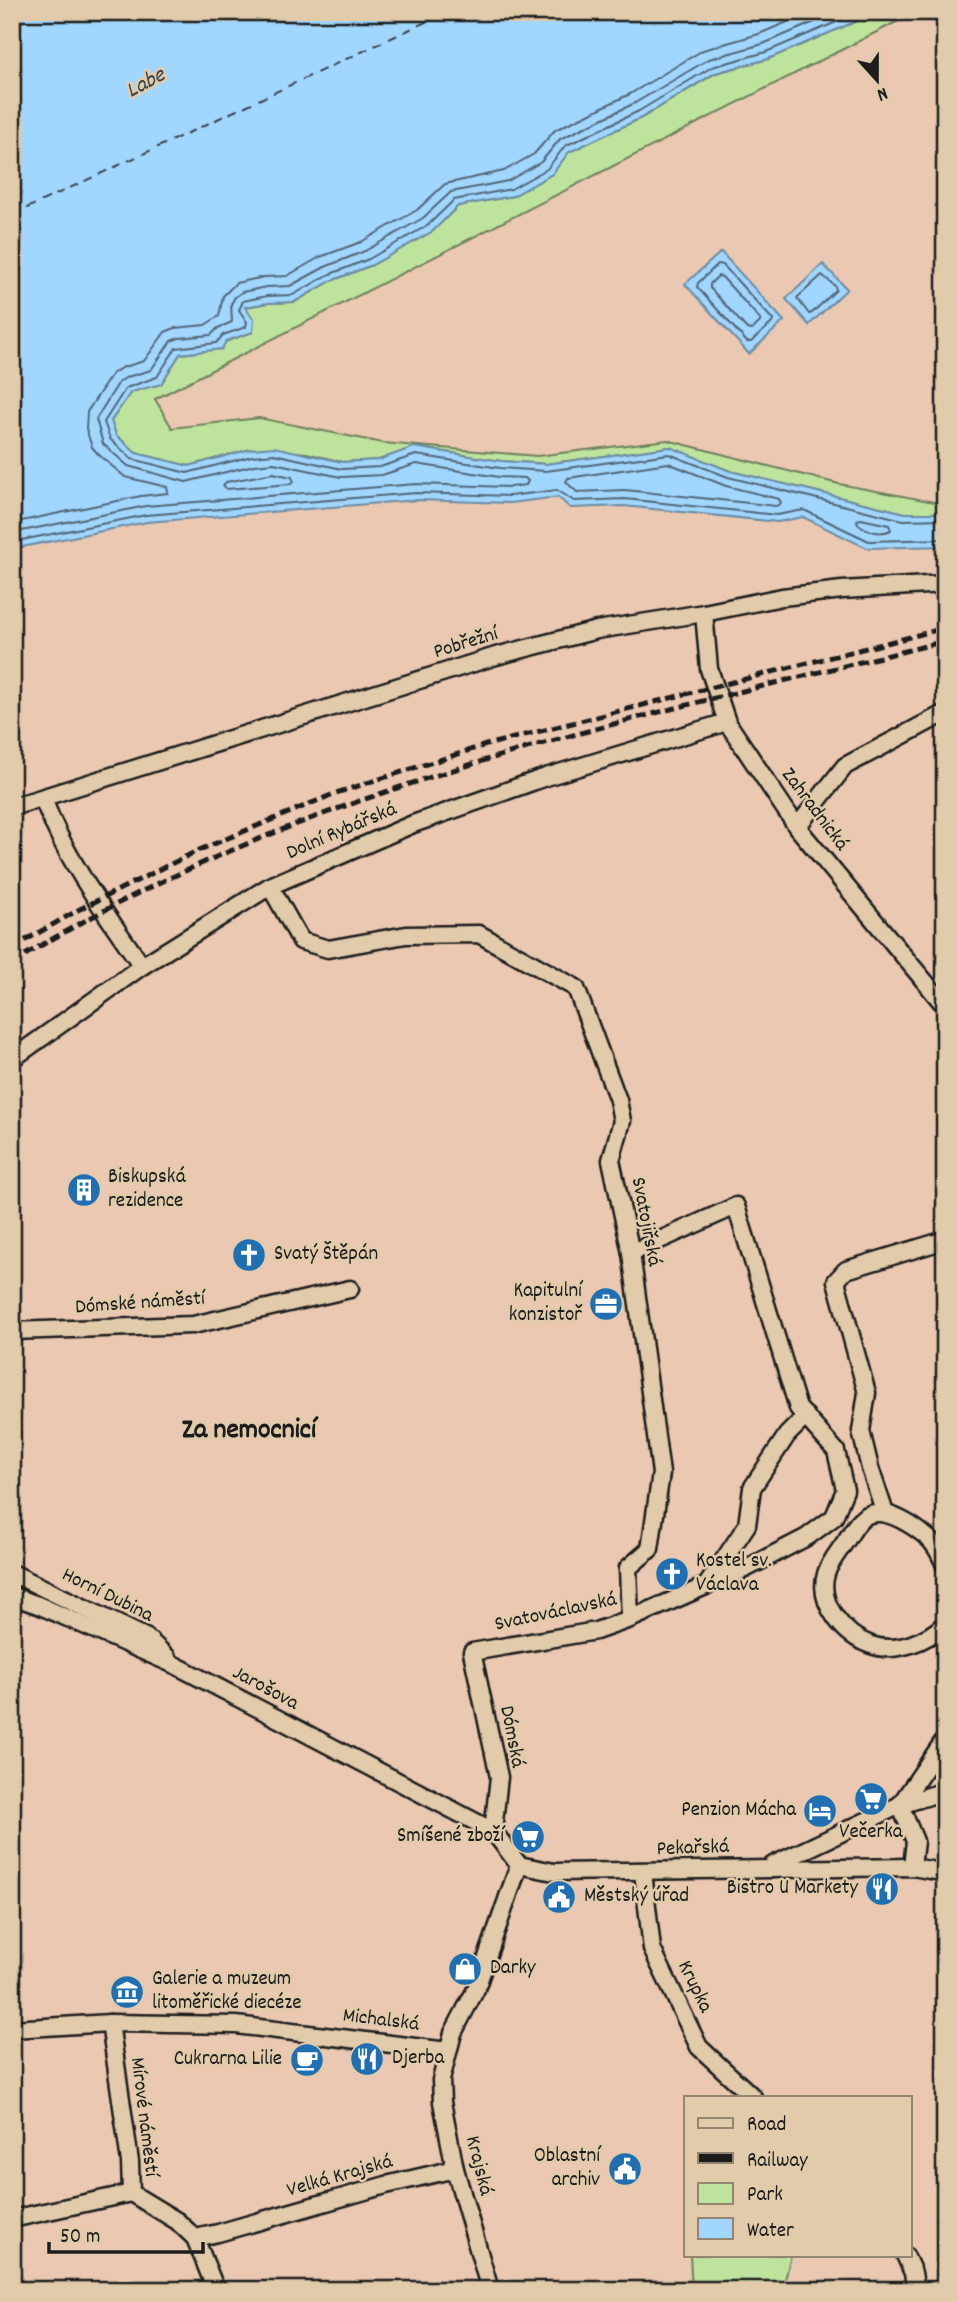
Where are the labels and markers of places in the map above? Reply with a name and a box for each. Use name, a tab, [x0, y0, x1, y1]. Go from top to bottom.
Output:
place label: Biskupská rezidence	[108, 1163, 186, 1217]
building icon: Biskupská rezidence	[65, 1171, 103, 1209]
church icon: Svatý Štěpán	[230, 1236, 268, 1274]
place label: Svatý Štěpán	[274, 1240, 378, 1270]
place label: Kapitulní konzistoř	[509, 1277, 584, 1331]
office icon: Kapitulní konzistoř	[587, 1285, 625, 1323]
place label: Kostel sv. Václava	[696, 1547, 772, 1601]
church icon: Kostel sv. Václava	[653, 1555, 691, 1593]
supermarket icon: Večerka	[852, 1780, 890, 1818]
hotel icon: Penzion Mácha	[801, 1792, 839, 1830]
place label: Penzion Mácha	[681, 1796, 797, 1826]
supermarket icon: Smíšené zboží	[509, 1818, 547, 1856]
place label: Večerka	[839, 1818, 904, 1848]
place label: Smíšené zboží	[397, 1822, 506, 1852]
restaurant icon: Bistro U Markety	[863, 1870, 901, 1908]
place label: Bistro U Markety	[727, 1874, 858, 1904]
public building icon: Městský úřad	[540, 1878, 578, 1916]
place label: Městský úřad	[584, 1882, 689, 1912]
shop icon: Darky	[446, 1950, 484, 1988]
place label: Darky	[490, 1954, 536, 1984]
place label: Galerie a muzeum litoměřické diecéze	[152, 1965, 302, 2019]
museum icon: Galerie a muzeum litoměřické diecéze	[108, 1973, 146, 2011]
restaurant icon: Djerba	[348, 2040, 386, 2078]
cafe icon: Cukrarna Lilie	[288, 2041, 326, 2079]
place label: Djerba	[392, 2044, 445, 2074]
place label: Cukrarna Lilie	[174, 2045, 282, 2075]
place label: Oblastní archiv	[534, 2142, 602, 2196]
public building icon: Oblastní archiv	[606, 2150, 644, 2188]

